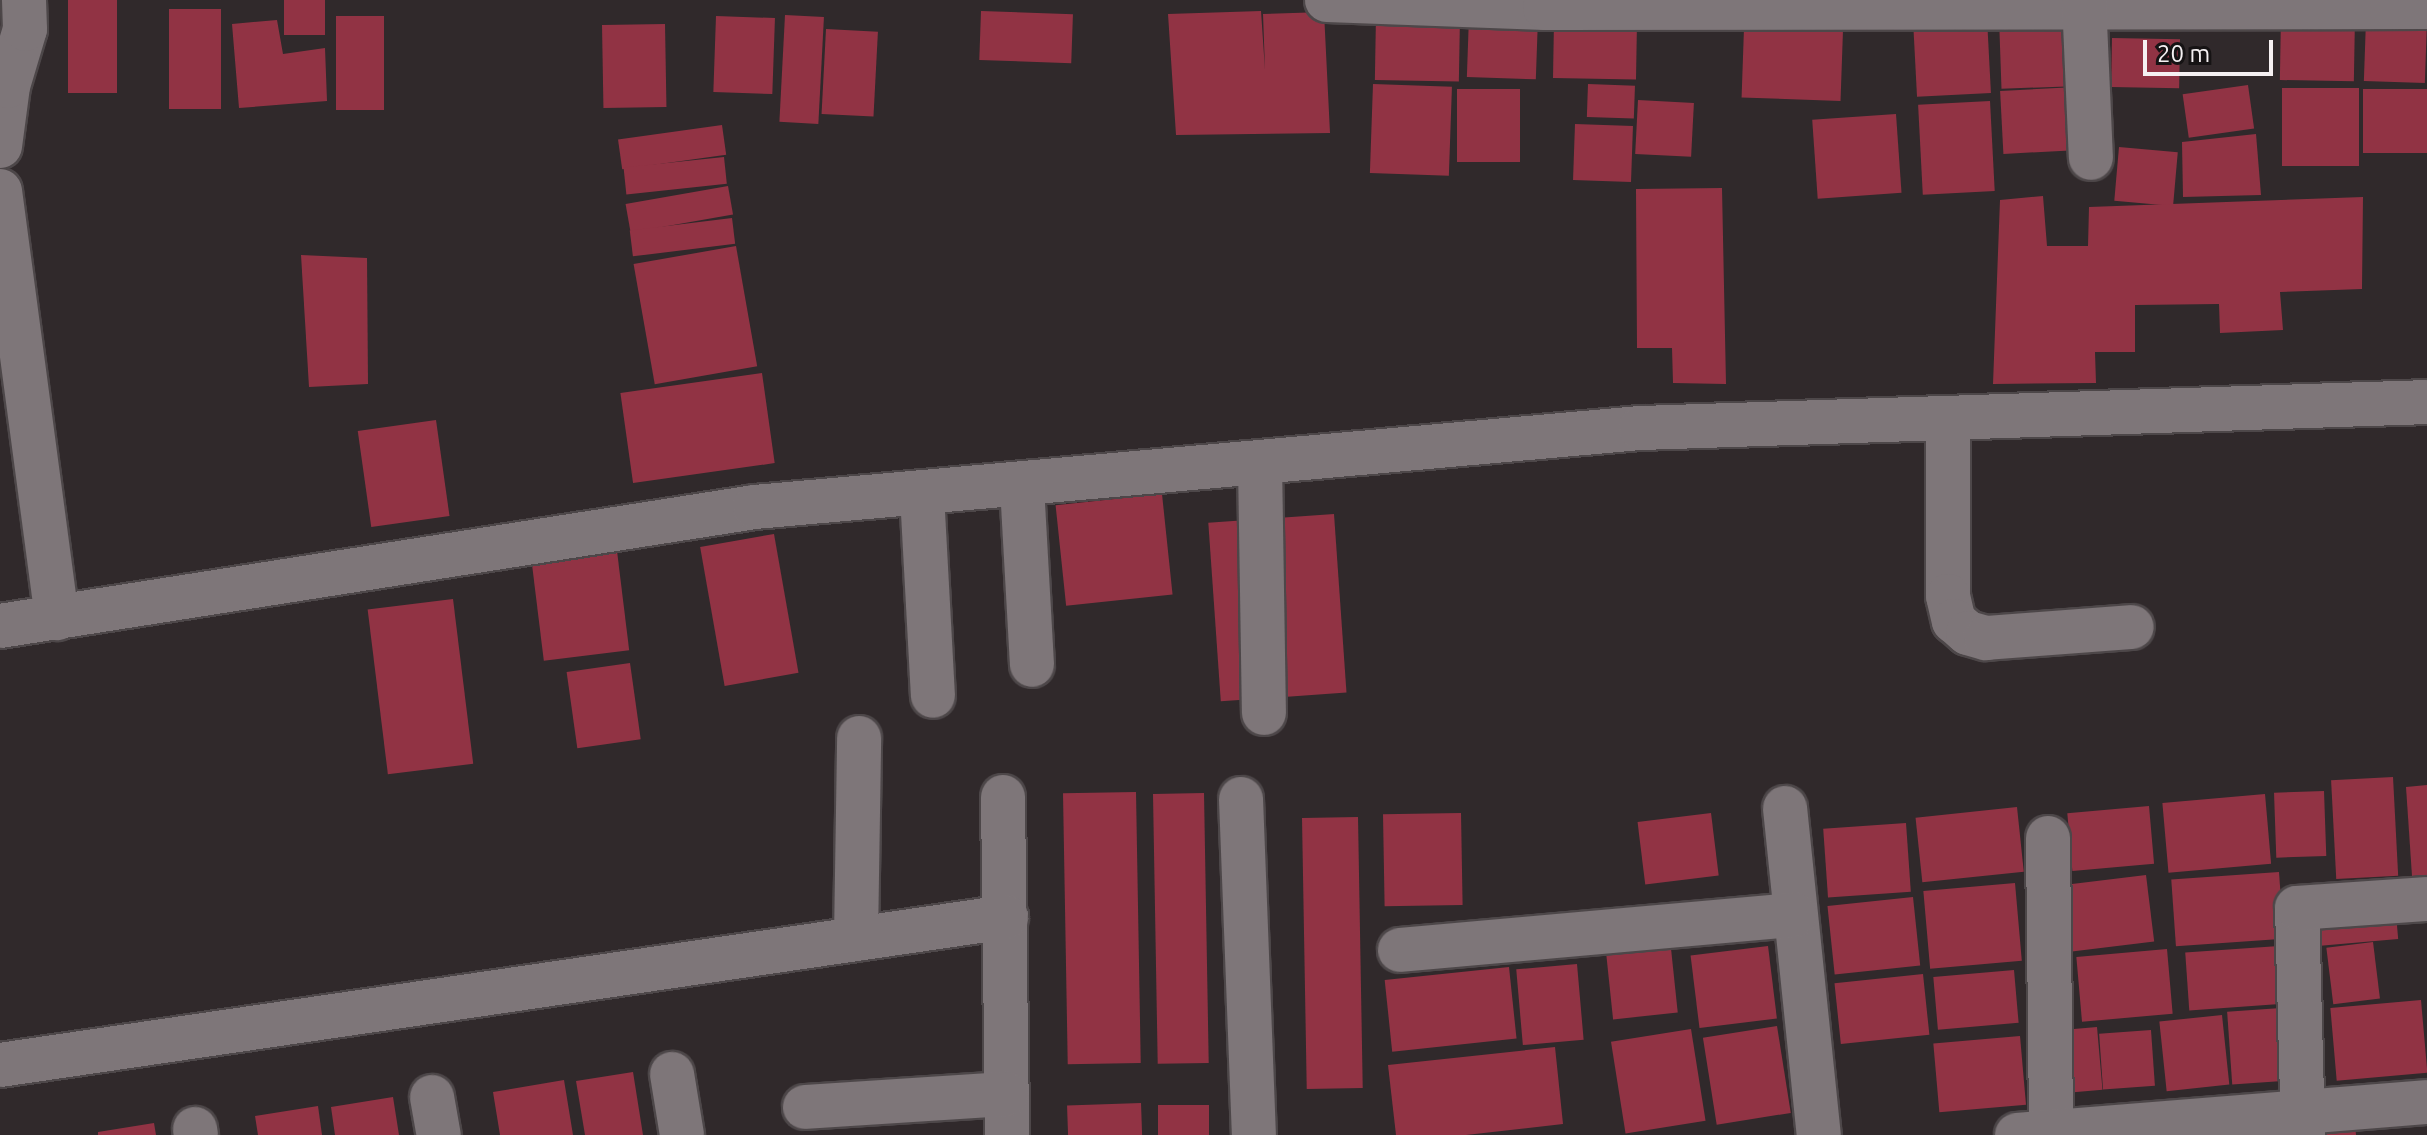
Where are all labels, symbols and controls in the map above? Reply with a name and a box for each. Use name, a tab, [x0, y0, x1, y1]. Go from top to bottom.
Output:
scale bar	[2147, 24, 2277, 74]
text: 20 m	[2157, 40, 2210, 67]

